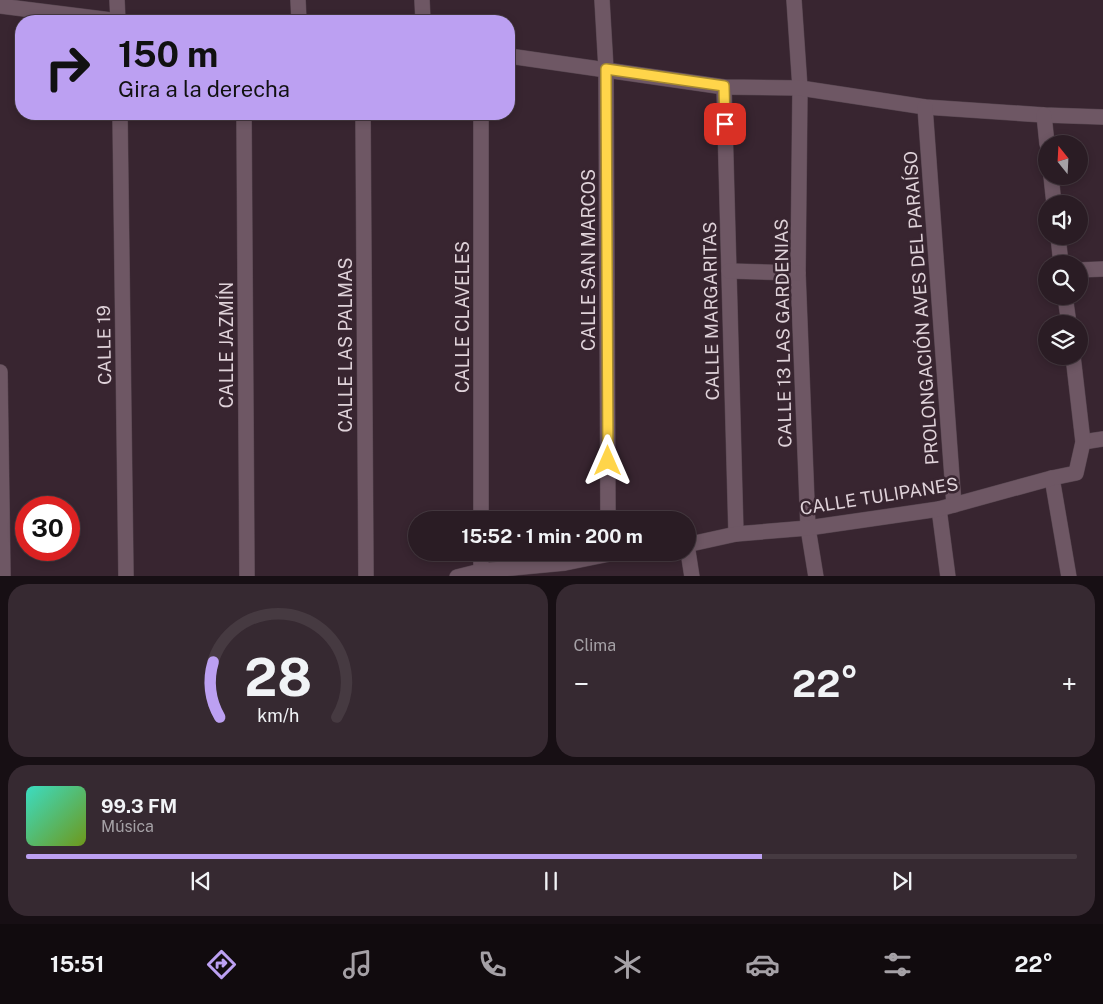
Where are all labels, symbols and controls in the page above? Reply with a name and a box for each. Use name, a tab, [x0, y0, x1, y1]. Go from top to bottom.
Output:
text: 150 m	[118, 34, 218, 75]
icon: right	[35, 35, 100, 100]
text: Gira a la derecha	[118, 76, 290, 102]
pin	[704, 103, 746, 145]
icon: arrive	[711, 110, 739, 138]
north arrow	[1038, 135, 1088, 185]
map controls	[1038, 135, 1088, 365]
street label: PROLONGACIÓN AVES DEL PARAÍSO	[899, 150, 942, 466]
street label: CALLE SAN MARCOS	[578, 169, 599, 351]
button: sound	[1038, 195, 1088, 245]
street label: CALLE 13 LAS GARDENIAS	[771, 218, 795, 448]
street label: CALLE MARGARITAS	[699, 221, 723, 401]
street label: CALLE CLAVELES	[452, 241, 473, 393]
button: search	[1038, 255, 1088, 305]
street label: CALLE LAS PALMAS	[335, 258, 356, 432]
street label: CALLE JAZMÍN	[215, 282, 237, 408]
street label: CALLE 19	[93, 305, 115, 385]
button: layers	[1038, 315, 1088, 365]
position arrow	[581, 434, 633, 486]
street label: CALLE TULIPANES	[798, 473, 960, 519]
speed limit sign: 30	[15, 496, 80, 561]
text: 15:52 · 1 min · 200 m	[461, 525, 643, 547]
text: Clima	[574, 636, 616, 655]
text: 28	[244, 647, 312, 708]
text: 22°	[792, 661, 858, 706]
text: −	[574, 667, 589, 700]
text: +	[1061, 667, 1077, 700]
text: km/h	[257, 705, 299, 726]
text: 99.3 FM	[101, 795, 177, 817]
text: Música	[101, 817, 154, 836]
icon: previous	[187, 867, 215, 895]
icon: pause	[537, 867, 565, 895]
icon: next	[888, 867, 916, 895]
icon: directions	[204, 947, 239, 982]
icon: music	[340, 947, 375, 982]
icon: phone	[475, 947, 510, 982]
icon: climate	[610, 947, 645, 982]
icon: car	[745, 947, 780, 982]
icon: filters	[880, 947, 915, 982]
text: 15:51	[50, 951, 104, 977]
text: 22°	[1015, 951, 1053, 977]

